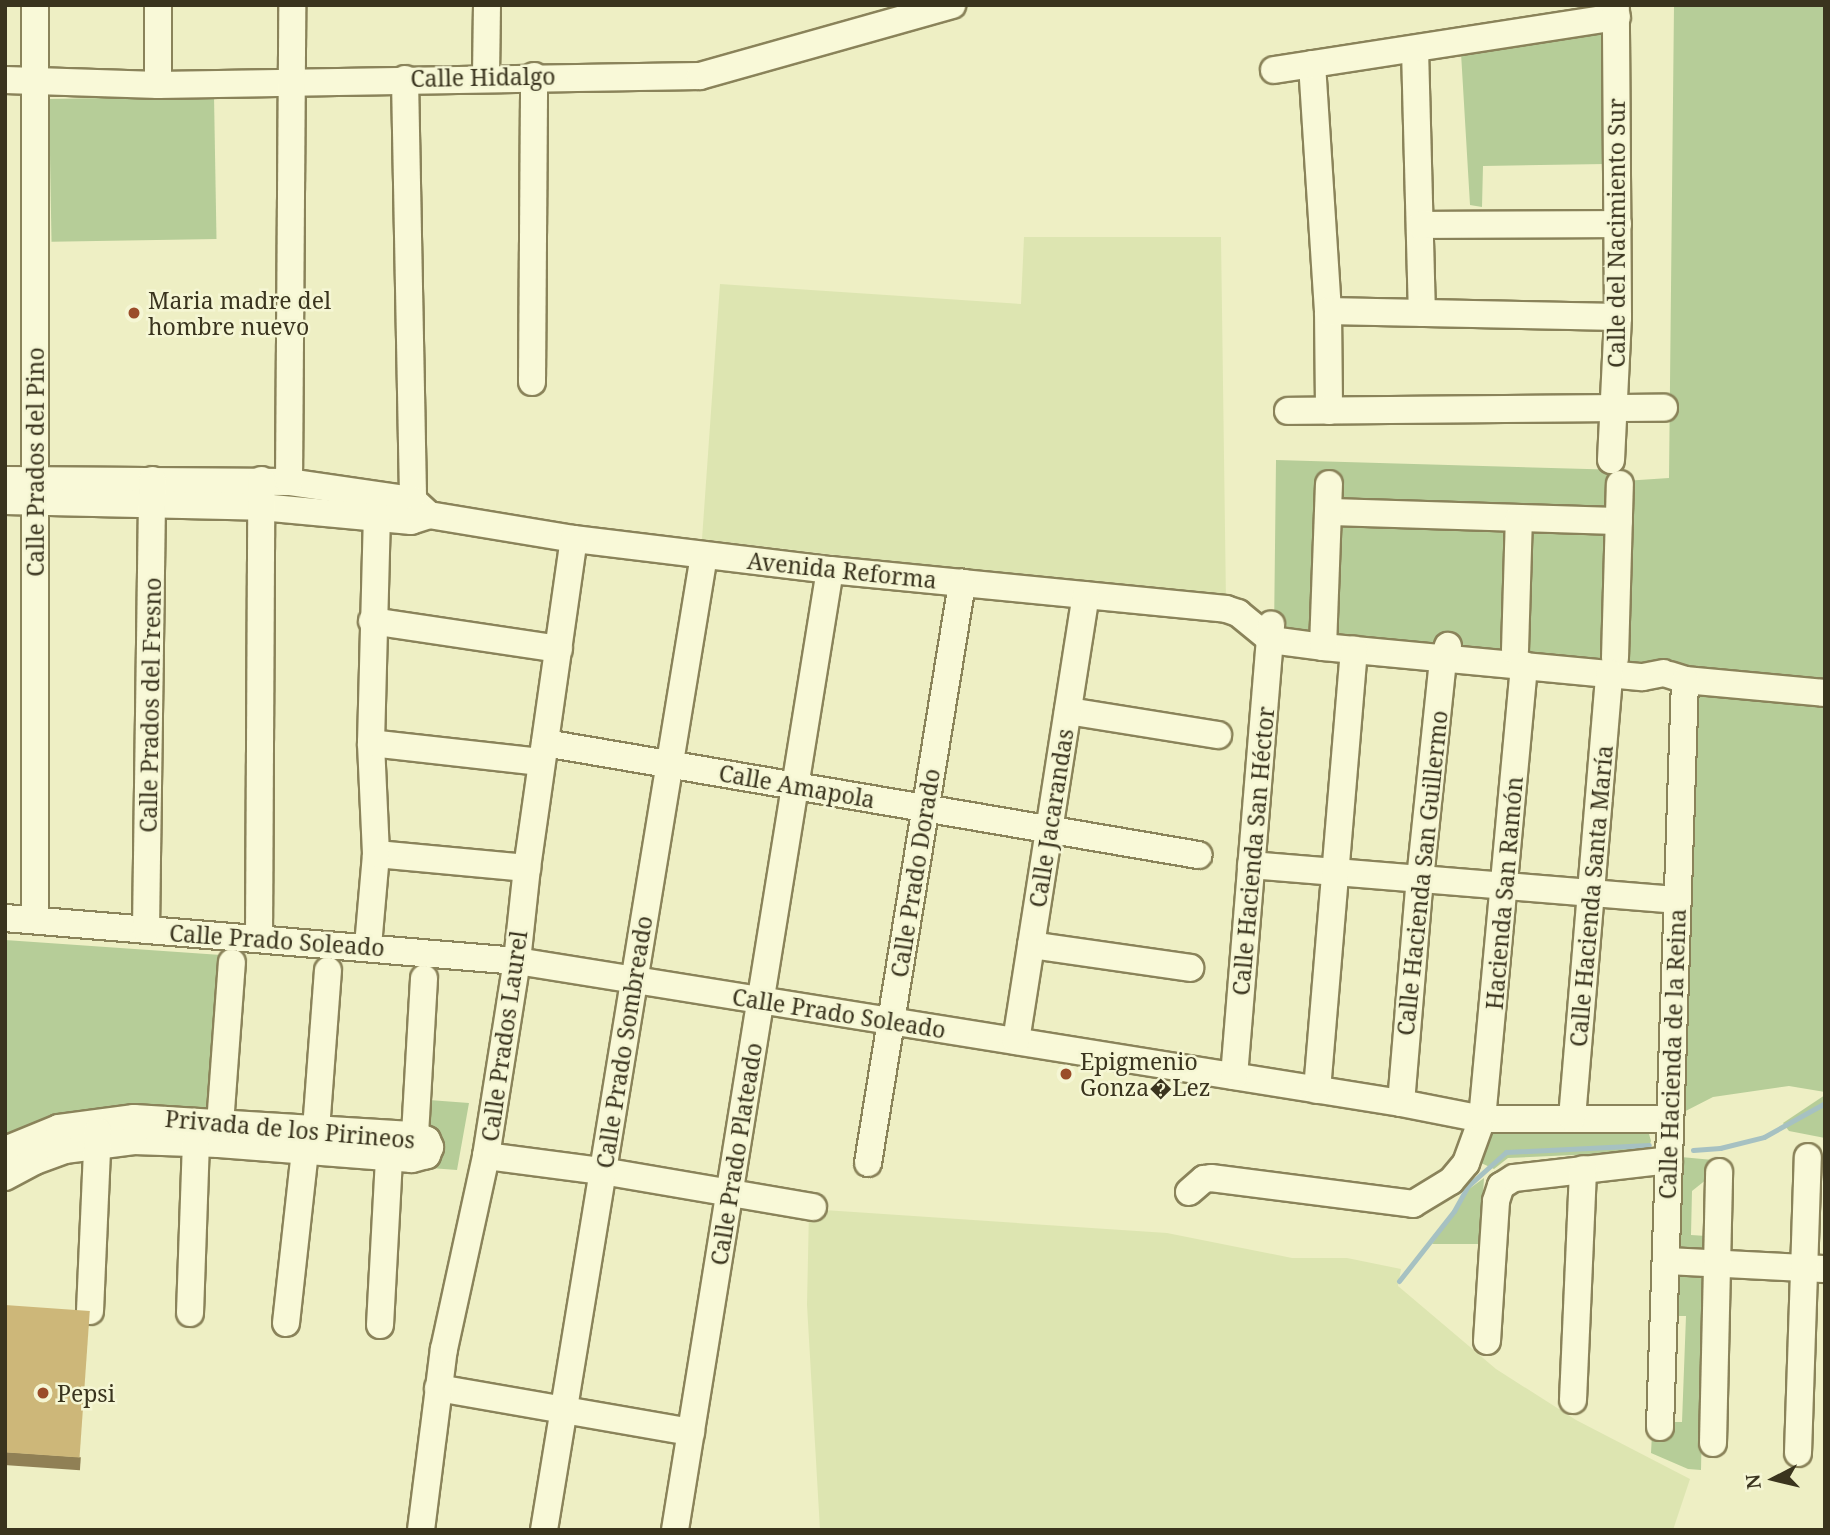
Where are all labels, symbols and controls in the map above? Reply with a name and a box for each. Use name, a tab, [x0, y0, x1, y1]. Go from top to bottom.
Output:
street label: Calle Hidalgo	[410, 62, 556, 92]
street label: Calle del Nacimiento Sur	[1602, 98, 1630, 368]
place label: Maria madre del hombre nuevo	[148, 286, 331, 340]
marker: Maria madre del hombre nuevo	[126, 305, 142, 321]
street label: Calle Prados del Pino	[21, 347, 49, 577]
street label: Avenida Reforma	[746, 546, 938, 594]
street label: Calle Prados del Fresno	[134, 577, 166, 833]
street label: Calle Hacienda San Héctor	[1227, 705, 1279, 997]
street label: Calle Hacienda San Guillermo	[1391, 709, 1453, 1037]
street label: Calle Jacarandas	[1023, 727, 1079, 909]
street label: Calle Hacienda Santa María	[1564, 744, 1618, 1048]
street label: Calle Amapola	[717, 759, 877, 813]
street label: Calle Prado Dorado	[885, 767, 945, 979]
street label: Hacienda San Ramón	[1480, 775, 1528, 1011]
street label: Calle Hacienda de la Reina	[1653, 908, 1691, 1200]
street label: Calle Prado Sombreado	[590, 914, 658, 1170]
street label: Calle Prado Soleado	[168, 919, 386, 961]
street label: Calle Prados Laurel	[476, 929, 532, 1143]
street label: Calle Prado Soleado	[730, 982, 948, 1044]
street label: Calle Prado Plateado	[705, 1041, 767, 1267]
place label: Epigmenio Gonza�Lez	[1080, 1047, 1211, 1101]
marker: Epigmenio Gonza�Lez	[1058, 1066, 1074, 1082]
street label: Privada de los Pirineos	[164, 1104, 416, 1154]
place label: Pepsi	[57, 1379, 115, 1407]
marker: Pepsi	[35, 1385, 51, 1401]
north arrow	[1739, 1444, 1809, 1514]
text: N	[1739, 1473, 1767, 1491]

